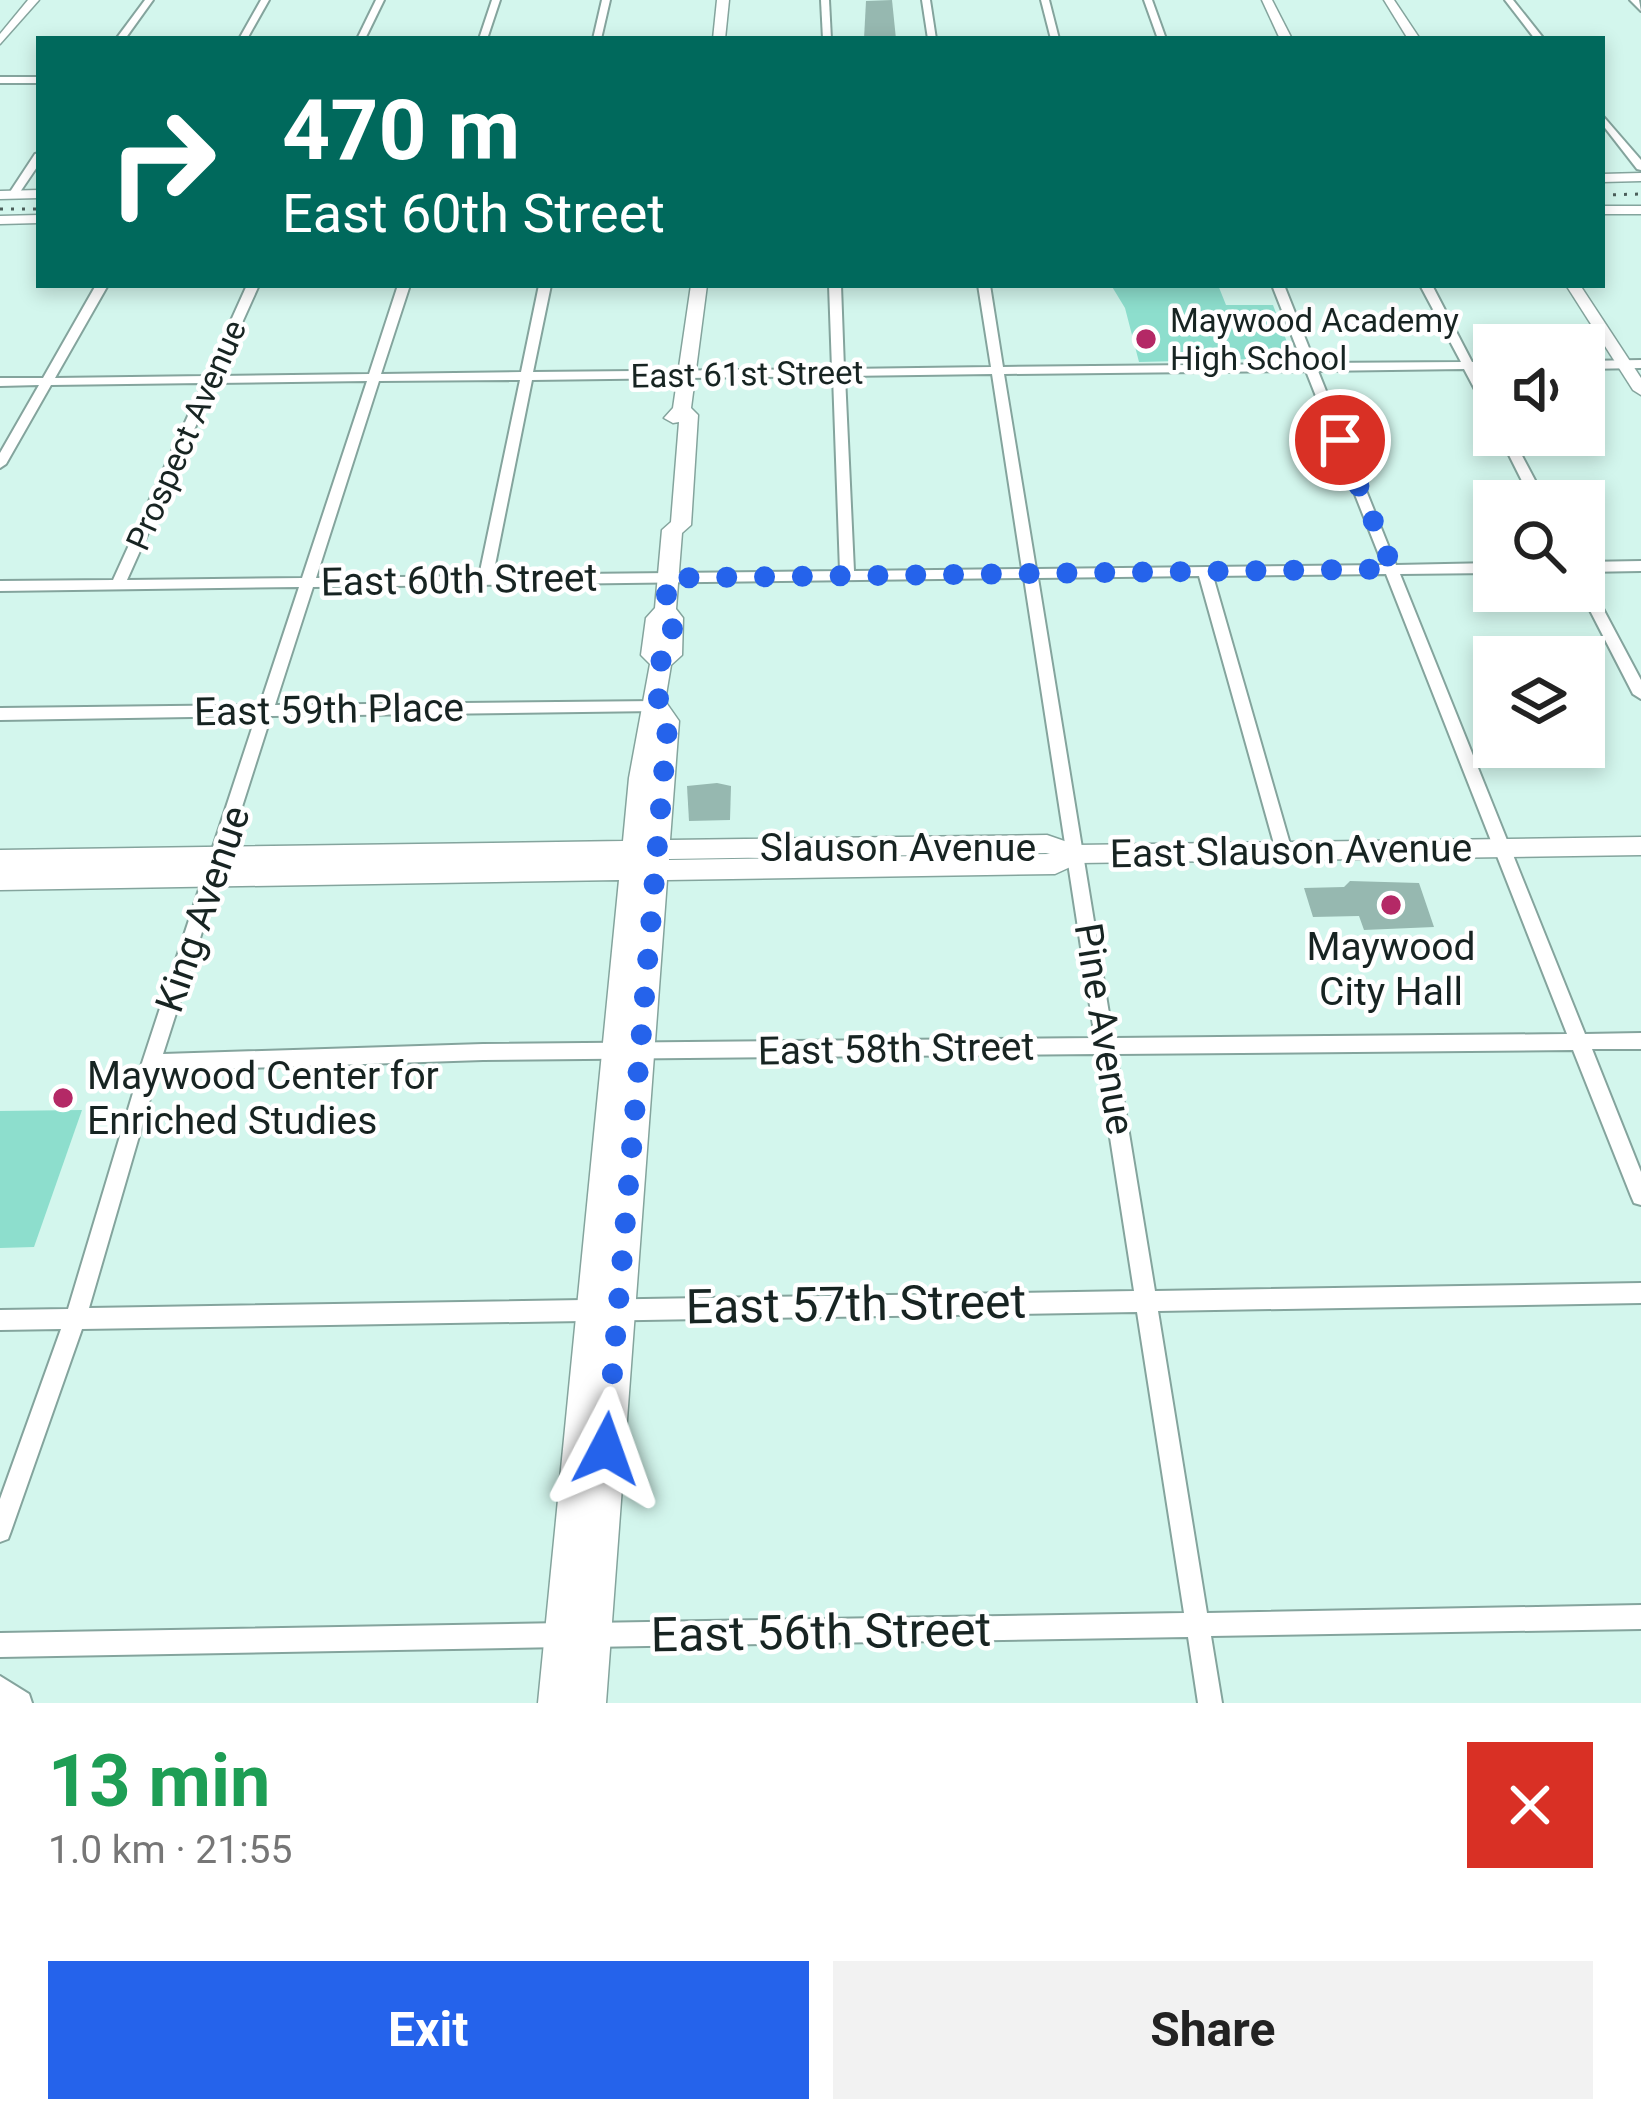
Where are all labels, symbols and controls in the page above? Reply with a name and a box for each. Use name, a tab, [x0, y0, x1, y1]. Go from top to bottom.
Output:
text: 470 m	[282, 81, 520, 180]
icon: right	[84, 84, 240, 240]
text: East 60th Street	[282, 182, 665, 245]
place label: Maywood Academy High School	[1170, 301, 1459, 378]
street label: Prospect Avenue	[118, 314, 254, 556]
map controls	[1473, 324, 1605, 768]
button: sound	[1473, 324, 1605, 456]
marker: Maywood Academy High School	[1133, 326, 1159, 352]
street label: East 61st Street	[630, 352, 864, 396]
pin	[1289, 389, 1391, 491]
icon: arrive	[1307, 407, 1373, 473]
button: search	[1473, 480, 1605, 612]
street label: East 60th Street	[320, 555, 598, 605]
button: layers	[1473, 636, 1605, 768]
street label: East 59th Place	[194, 685, 464, 735]
street label: King Avenue	[146, 800, 260, 1018]
street label: Slauson Avenue	[760, 825, 1036, 871]
street label: East Slauson Avenue	[1109, 825, 1473, 877]
marker: Maywood City Hall	[1378, 892, 1404, 918]
street label: Pine Avenue	[1065, 920, 1143, 1138]
place label: Maywood City Hall	[1306, 924, 1476, 1015]
street label: East 58th Street	[757, 1024, 1035, 1074]
place label: Maywood Center for Enriched Studies	[87, 1053, 439, 1144]
marker: Maywood Center for Enriched Studies	[50, 1085, 76, 1111]
street label: East 57th Street	[685, 1273, 1027, 1335]
position arrow	[543, 1386, 669, 1512]
street label: East 56th Street	[650, 1601, 992, 1663]
text: 13 min	[48, 1739, 270, 1824]
button: close	[1467, 1742, 1593, 1868]
text: 1.0 km · 21:55	[48, 1827, 292, 1873]
button: Exit	[48, 1961, 809, 2099]
button: Share	[833, 1961, 1593, 2099]

